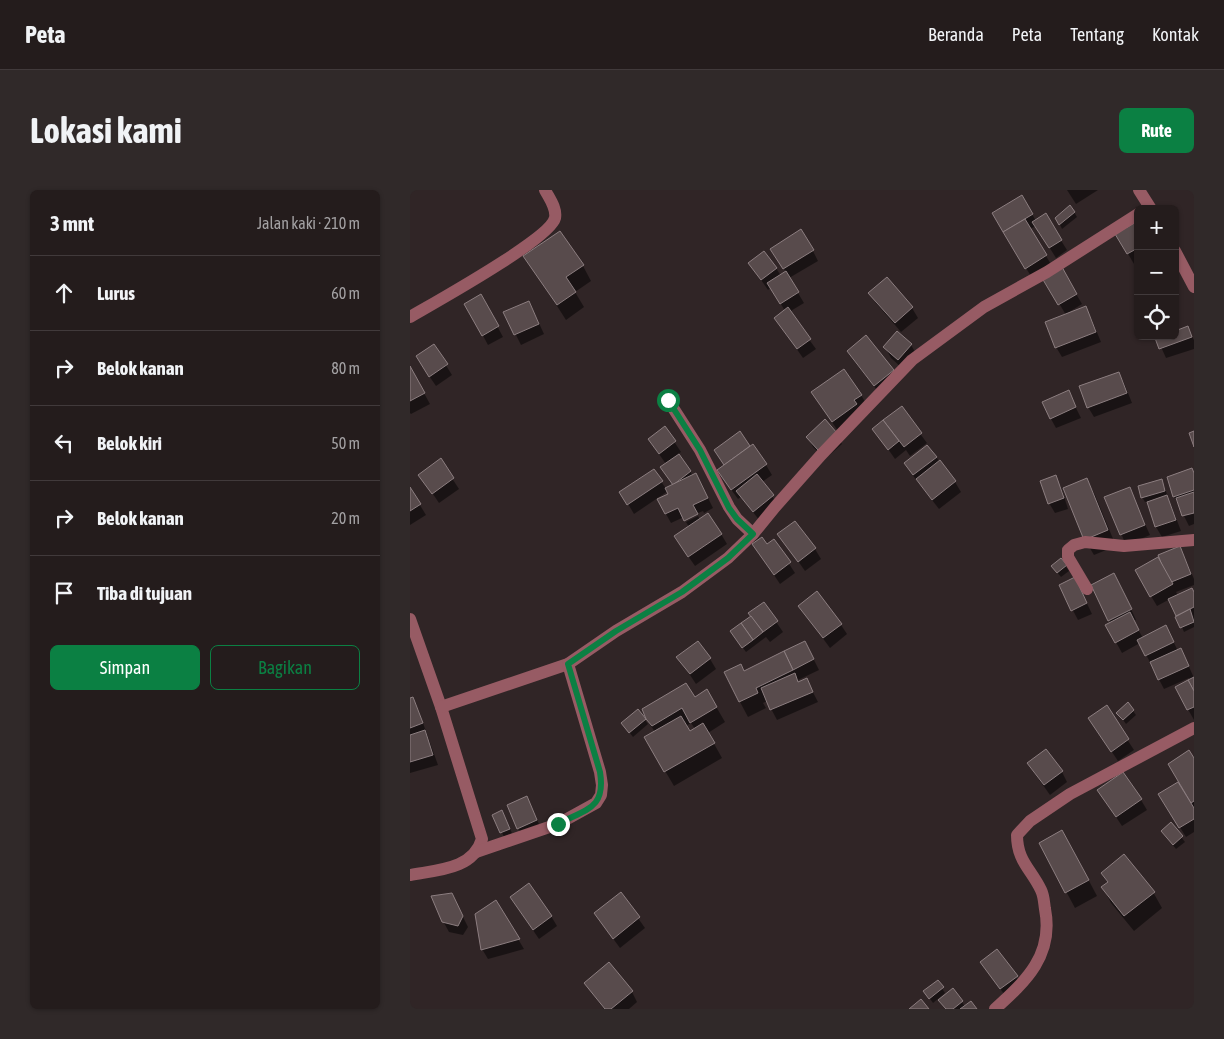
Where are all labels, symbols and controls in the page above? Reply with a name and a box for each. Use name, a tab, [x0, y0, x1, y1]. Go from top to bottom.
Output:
text: Peta	[25, 21, 66, 48]
text: Beranda	[928, 24, 984, 45]
text: Peta	[1012, 24, 1042, 45]
text: Tentang	[1070, 24, 1124, 45]
text: Kontak	[1152, 24, 1199, 45]
button: Rute	[1119, 108, 1194, 153]
text: Lokasi kami	[30, 110, 182, 150]
map controls	[1134, 205, 1179, 340]
button: +	[1134, 205, 1179, 250]
text: 3 mnt	[50, 211, 94, 235]
text: Jalan kaki · 210 m	[257, 214, 360, 232]
button: −	[1134, 250, 1179, 295]
icon: ahead	[50, 279, 78, 307]
text: Lurus	[97, 282, 135, 304]
text: 60 m	[331, 284, 360, 302]
button: locate	[1134, 295, 1179, 340]
icon: right	[50, 354, 78, 382]
text: Belok kanan	[97, 357, 184, 379]
text: 80 m	[331, 359, 360, 377]
route start	[657, 389, 680, 412]
icon: left	[50, 429, 78, 457]
text: Belok kiri	[97, 432, 162, 454]
text: 50 m	[331, 434, 360, 452]
icon: right	[50, 504, 78, 532]
text: Belok kanan	[97, 507, 184, 529]
text: 20 m	[331, 509, 360, 527]
icon: arrive	[50, 579, 78, 607]
text: Tiba di tujuan	[97, 582, 192, 604]
button: Simpan	[50, 645, 200, 690]
button: Bagikan	[210, 645, 360, 690]
route end	[547, 813, 570, 836]

